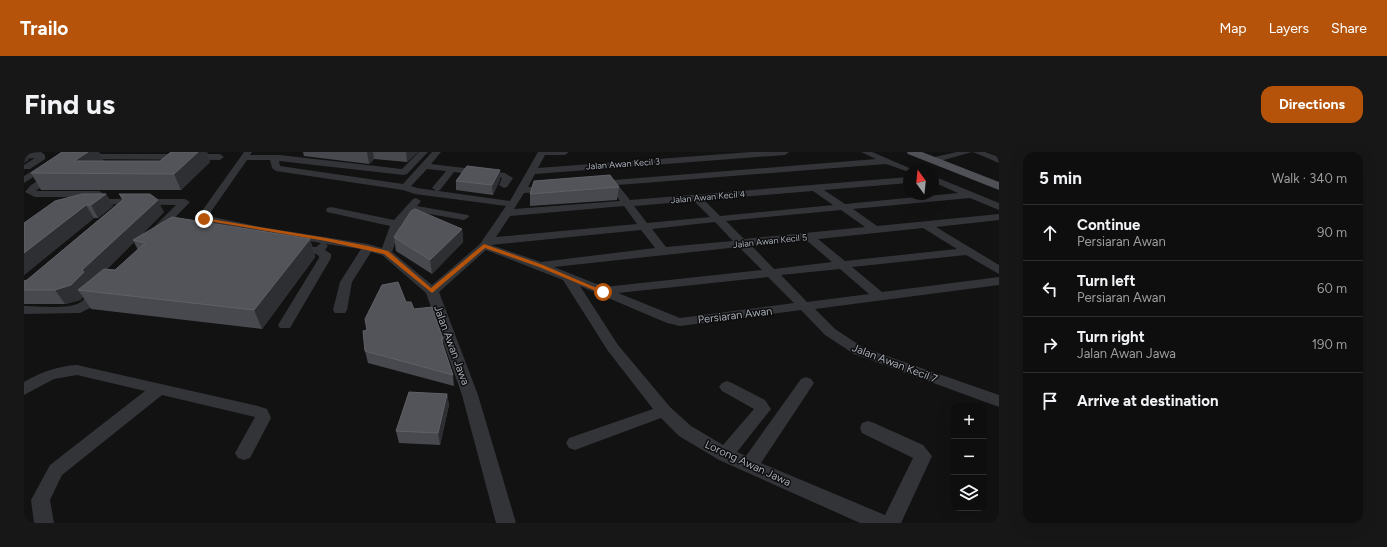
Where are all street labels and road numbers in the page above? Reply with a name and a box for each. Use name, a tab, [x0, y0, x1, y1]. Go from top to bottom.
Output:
street label: Jalan Awan Kecil 3	[586, 155, 660, 172]
street label: Jalan Awan Kecil 4	[670, 188, 746, 205]
street label: Jalan Awan Kecil 5	[732, 231, 808, 250]
street label: Jalan Awan Jawa	[431, 304, 472, 387]
street label: Persiaran Awan	[697, 304, 773, 327]
street label: Jalan Awan Kecil 7	[850, 341, 940, 386]
street label: Lorong Awan Jawa	[703, 438, 793, 489]

